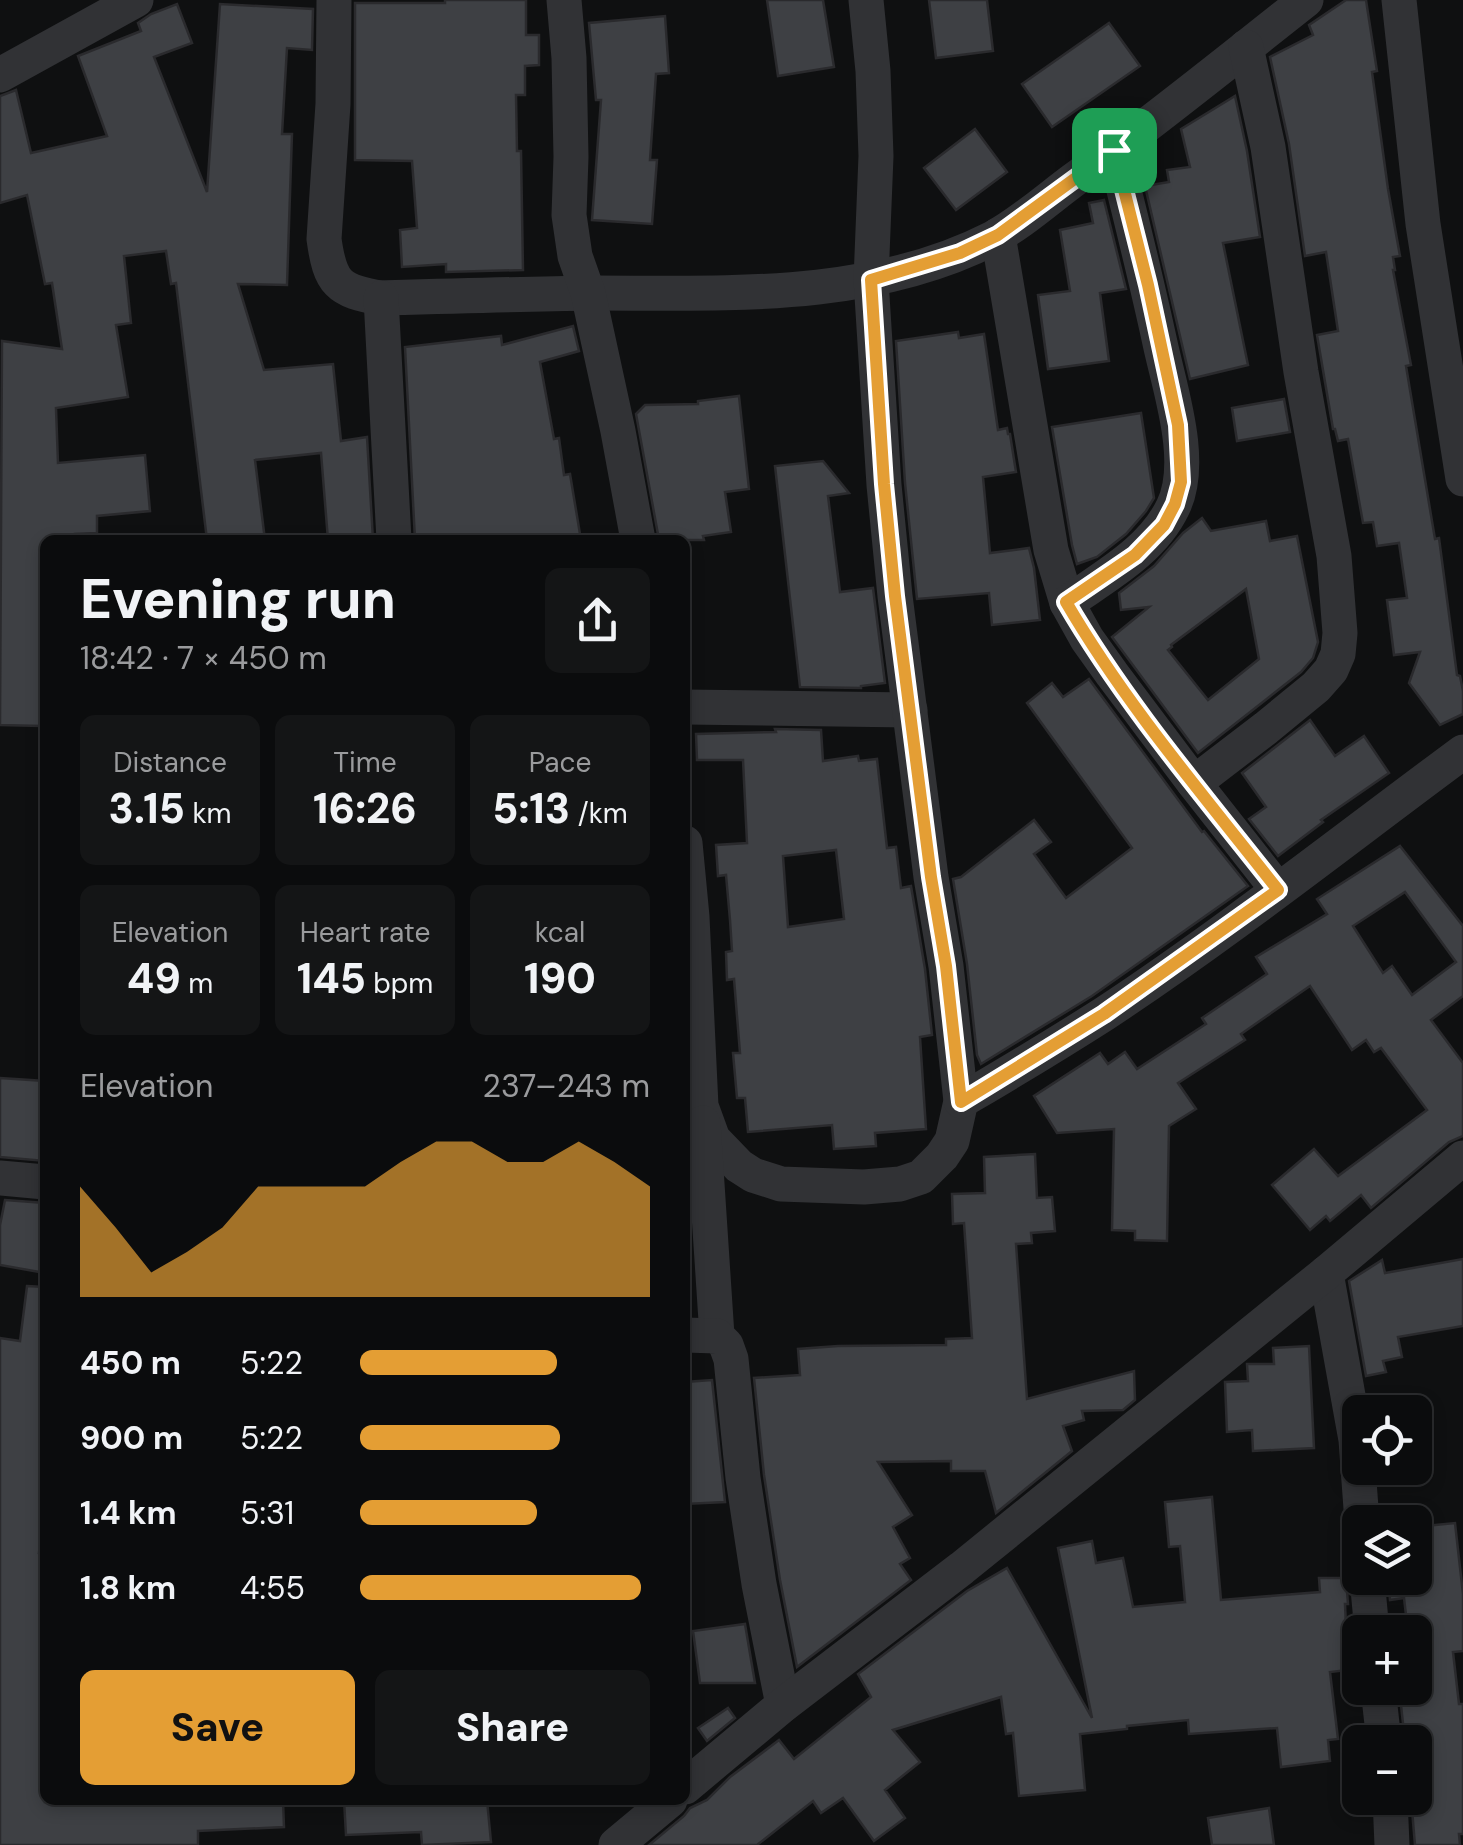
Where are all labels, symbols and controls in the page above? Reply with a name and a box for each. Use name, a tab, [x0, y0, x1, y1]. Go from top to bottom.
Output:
pin	[1072, 108, 1157, 193]
icon: arrive	[1087, 123, 1142, 178]
text: Evening run	[80, 563, 396, 635]
button: share	[545, 568, 650, 673]
text: 18:42 · 7 × 450 m	[80, 637, 327, 679]
text: Distance	[113, 744, 227, 781]
text: Time	[333, 744, 397, 781]
text: Pace	[529, 744, 591, 781]
text: 3.15	[109, 781, 185, 836]
text: 16:26	[313, 781, 417, 836]
text: 5:13	[492, 781, 570, 836]
text: km	[185, 795, 231, 832]
text: /km	[570, 795, 628, 832]
text: Elevation	[112, 914, 228, 951]
text: Heart rate	[300, 914, 430, 951]
text: kcal	[535, 914, 585, 951]
text: 49	[127, 951, 181, 1006]
text: 145	[297, 951, 366, 1006]
text: 190	[524, 951, 596, 1006]
text: m	[181, 965, 213, 1002]
text: bpm	[366, 965, 433, 1002]
text: Elevation	[80, 1065, 213, 1107]
text: 237–243 m	[483, 1065, 650, 1107]
text: 450 m	[80, 1342, 181, 1384]
text: 5:22	[240, 1342, 303, 1384]
map controls	[1342, 1395, 1432, 1815]
button: locate	[1342, 1395, 1432, 1485]
text: 900 m	[80, 1417, 183, 1459]
text: 5:22	[240, 1417, 303, 1459]
text: 1.4 km	[80, 1492, 177, 1534]
text: 5:31	[240, 1492, 294, 1534]
button: layers	[1342, 1505, 1432, 1595]
text: 1.8 km	[80, 1567, 176, 1609]
text: 4:55	[240, 1567, 305, 1609]
button: +	[1342, 1615, 1432, 1705]
button: Save	[80, 1670, 355, 1785]
button: Share	[375, 1670, 650, 1785]
button: −	[1342, 1725, 1432, 1815]

